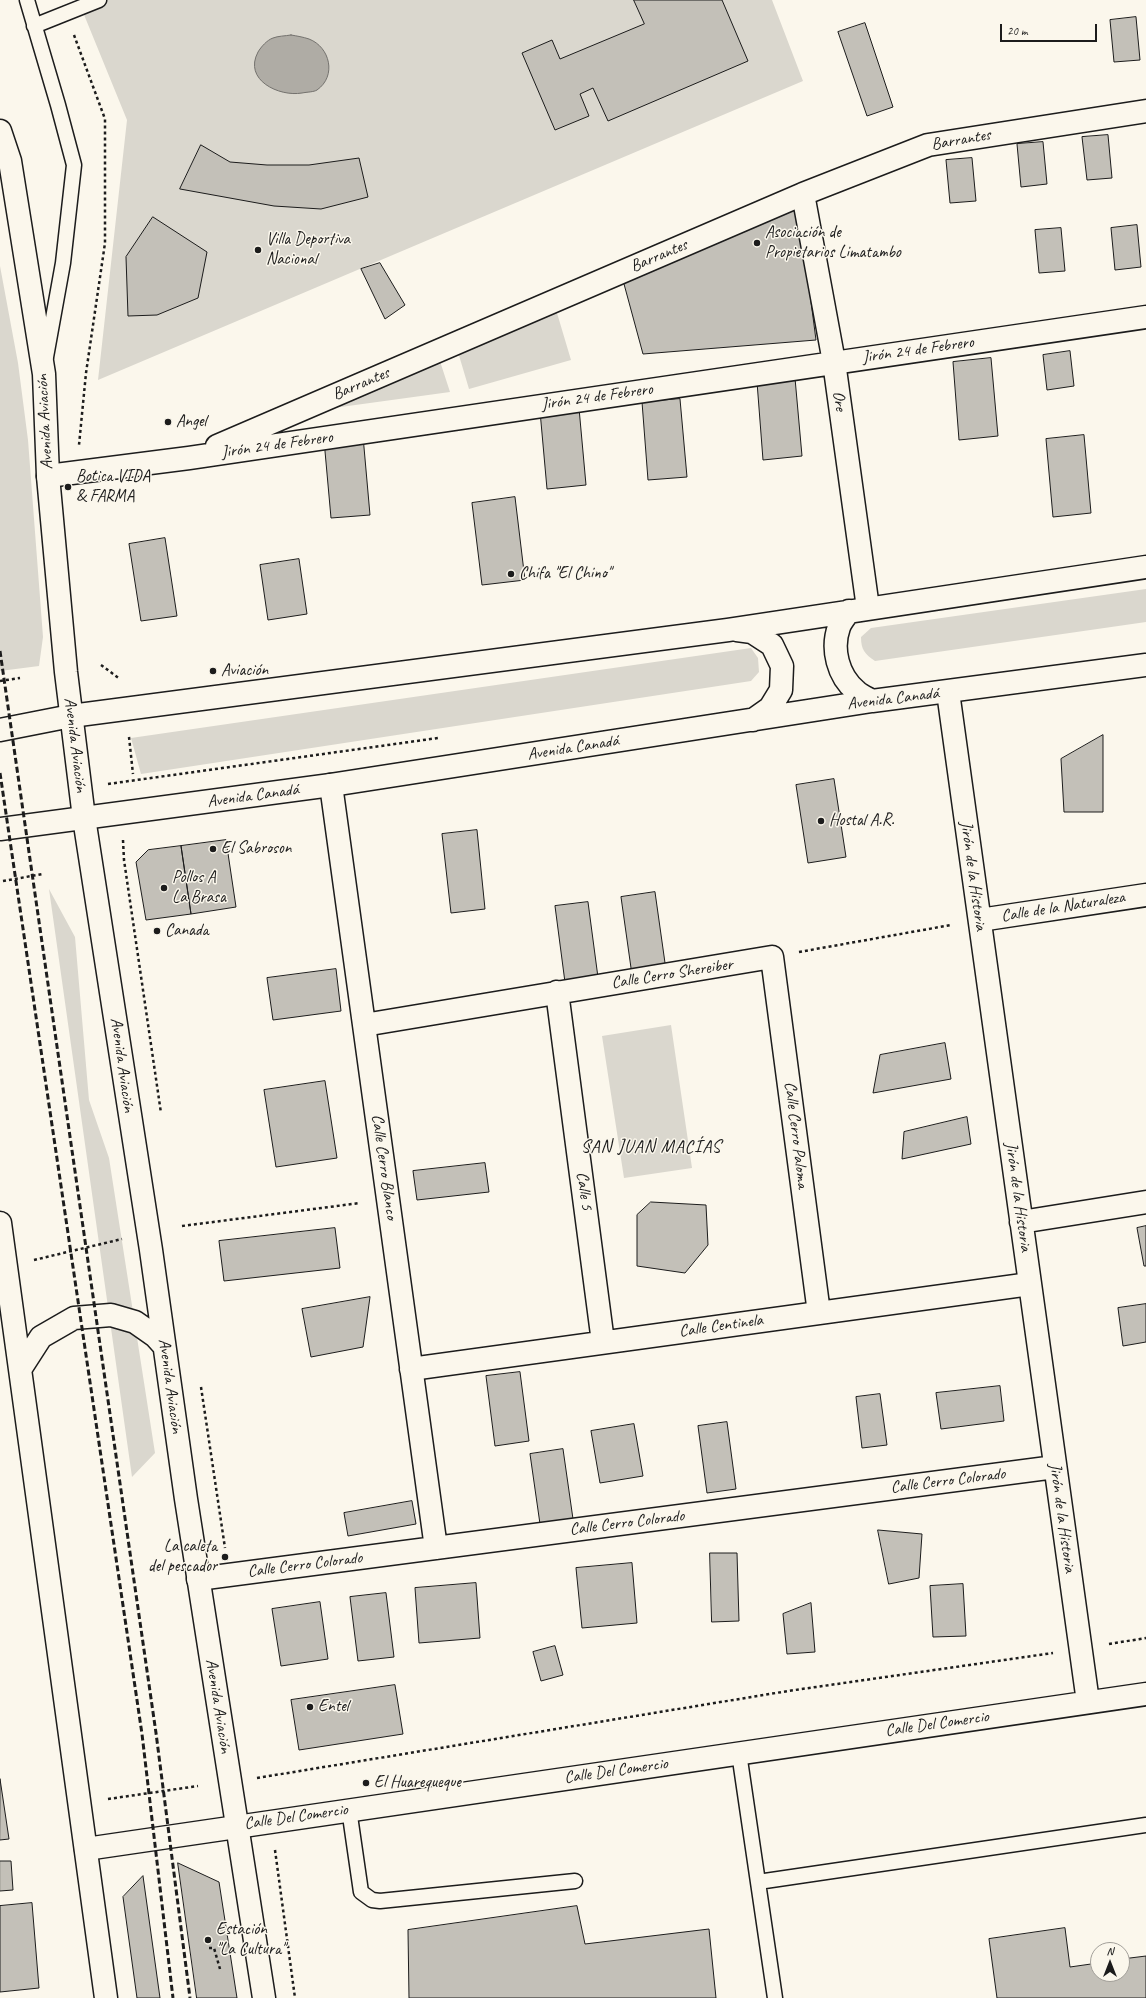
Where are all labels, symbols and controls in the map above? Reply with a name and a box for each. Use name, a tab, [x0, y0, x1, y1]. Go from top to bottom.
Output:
scale bar	[1002, 16, 1099, 42]
text: 20 m	[1007, 23, 1027, 39]
street label: Barrantes	[930, 125, 992, 155]
place label: Asociación de Propietarios Limatambo	[765, 223, 901, 263]
place label: Villa Deportiva Nacional	[266, 230, 350, 270]
street label: Barrantes	[627, 235, 691, 277]
marker: Asociación de Propietarios Limatambo	[752, 238, 762, 248]
marker: Villa Deportiva Nacional	[253, 245, 263, 255]
street label: Jirón 24 de Febrero	[861, 332, 975, 368]
street label: Barrantes	[329, 363, 393, 405]
street label: Avenida Aviación	[32, 374, 58, 470]
street label: Jirón 24 de Febrero	[540, 379, 654, 415]
street label: Ore	[828, 390, 850, 412]
place label: Angel	[176, 412, 206, 432]
marker: Angel	[163, 417, 173, 427]
street label: Jirón 24 de Febrero	[220, 427, 334, 463]
place label: Botica VIDA & FARMA	[76, 467, 150, 507]
marker: Botica VIDA & FARMA	[63, 482, 73, 492]
place label: Chifa "El Chino"	[519, 564, 611, 584]
marker: Chifa "El Chino"	[506, 569, 516, 579]
place label: Aviación	[221, 661, 268, 681]
marker: Aviación	[208, 666, 218, 676]
street label: Avenida Canadá	[846, 683, 940, 715]
street label: Avenida Aviación	[59, 696, 91, 794]
street label: Avenida Canadá	[526, 731, 620, 765]
street label: Avenida Canadá	[206, 779, 300, 813]
place label: Hostal A.R.	[829, 811, 894, 831]
marker: Hostal A.R.	[816, 816, 826, 826]
street label: Jirón de la Historia	[955, 820, 991, 932]
place label: El Sabroson	[221, 839, 291, 859]
marker: El Sabroson	[208, 844, 218, 854]
place label: Pollos A La Brasa	[172, 868, 226, 908]
marker: Pollos A La Brasa	[159, 883, 169, 893]
street label: Calle de la Naturaleza	[1000, 887, 1126, 927]
place label: Canada	[165, 921, 209, 941]
marker: Canada	[152, 926, 162, 936]
street label: Calle Cerro Shereiber	[610, 954, 734, 994]
street label: Avenida Aviación	[105, 1016, 139, 1114]
street label: Calle Cerro Paloma	[779, 1080, 813, 1190]
street label: Calle Cerro Blanco	[367, 1113, 401, 1221]
district label: SAN JUAN MACÍAS	[581, 1136, 721, 1158]
street label: Jirón de la Historia	[1000, 1141, 1036, 1253]
street label: Calle 5	[571, 1171, 597, 1211]
street label: Calle Centinela	[678, 1310, 764, 1342]
street label: Avenida Aviación	[153, 1337, 187, 1435]
street label: Jirón de la Historia	[1044, 1462, 1080, 1574]
street label: Calle Cerro Colorado	[889, 1464, 1007, 1498]
street label: Calle Cerro Colorado	[568, 1506, 686, 1540]
place label: La caleta del pescador	[148, 1537, 217, 1577]
street label: Calle Cerro Colorado	[246, 1548, 364, 1582]
marker: La caleta del pescador	[220, 1552, 230, 1562]
street label: Avenida Aviación	[200, 1657, 236, 1755]
place label: Entel	[318, 1697, 349, 1717]
marker: Entel	[305, 1702, 315, 1712]
street label: Calle Del Comercio	[884, 1707, 990, 1741]
street label: Calle Del Comercio	[563, 1754, 669, 1788]
place label: El Huarequeque	[374, 1773, 461, 1793]
marker: El Huarequeque	[361, 1778, 371, 1788]
street label: Calle Del Comercio	[243, 1800, 349, 1834]
place label: Estación "La Cultura"	[216, 1920, 285, 1960]
marker: Estación "La Cultura"	[203, 1935, 213, 1945]
north arrow	[1090, 1942, 1130, 1982]
text: N	[1107, 1944, 1113, 1958]

